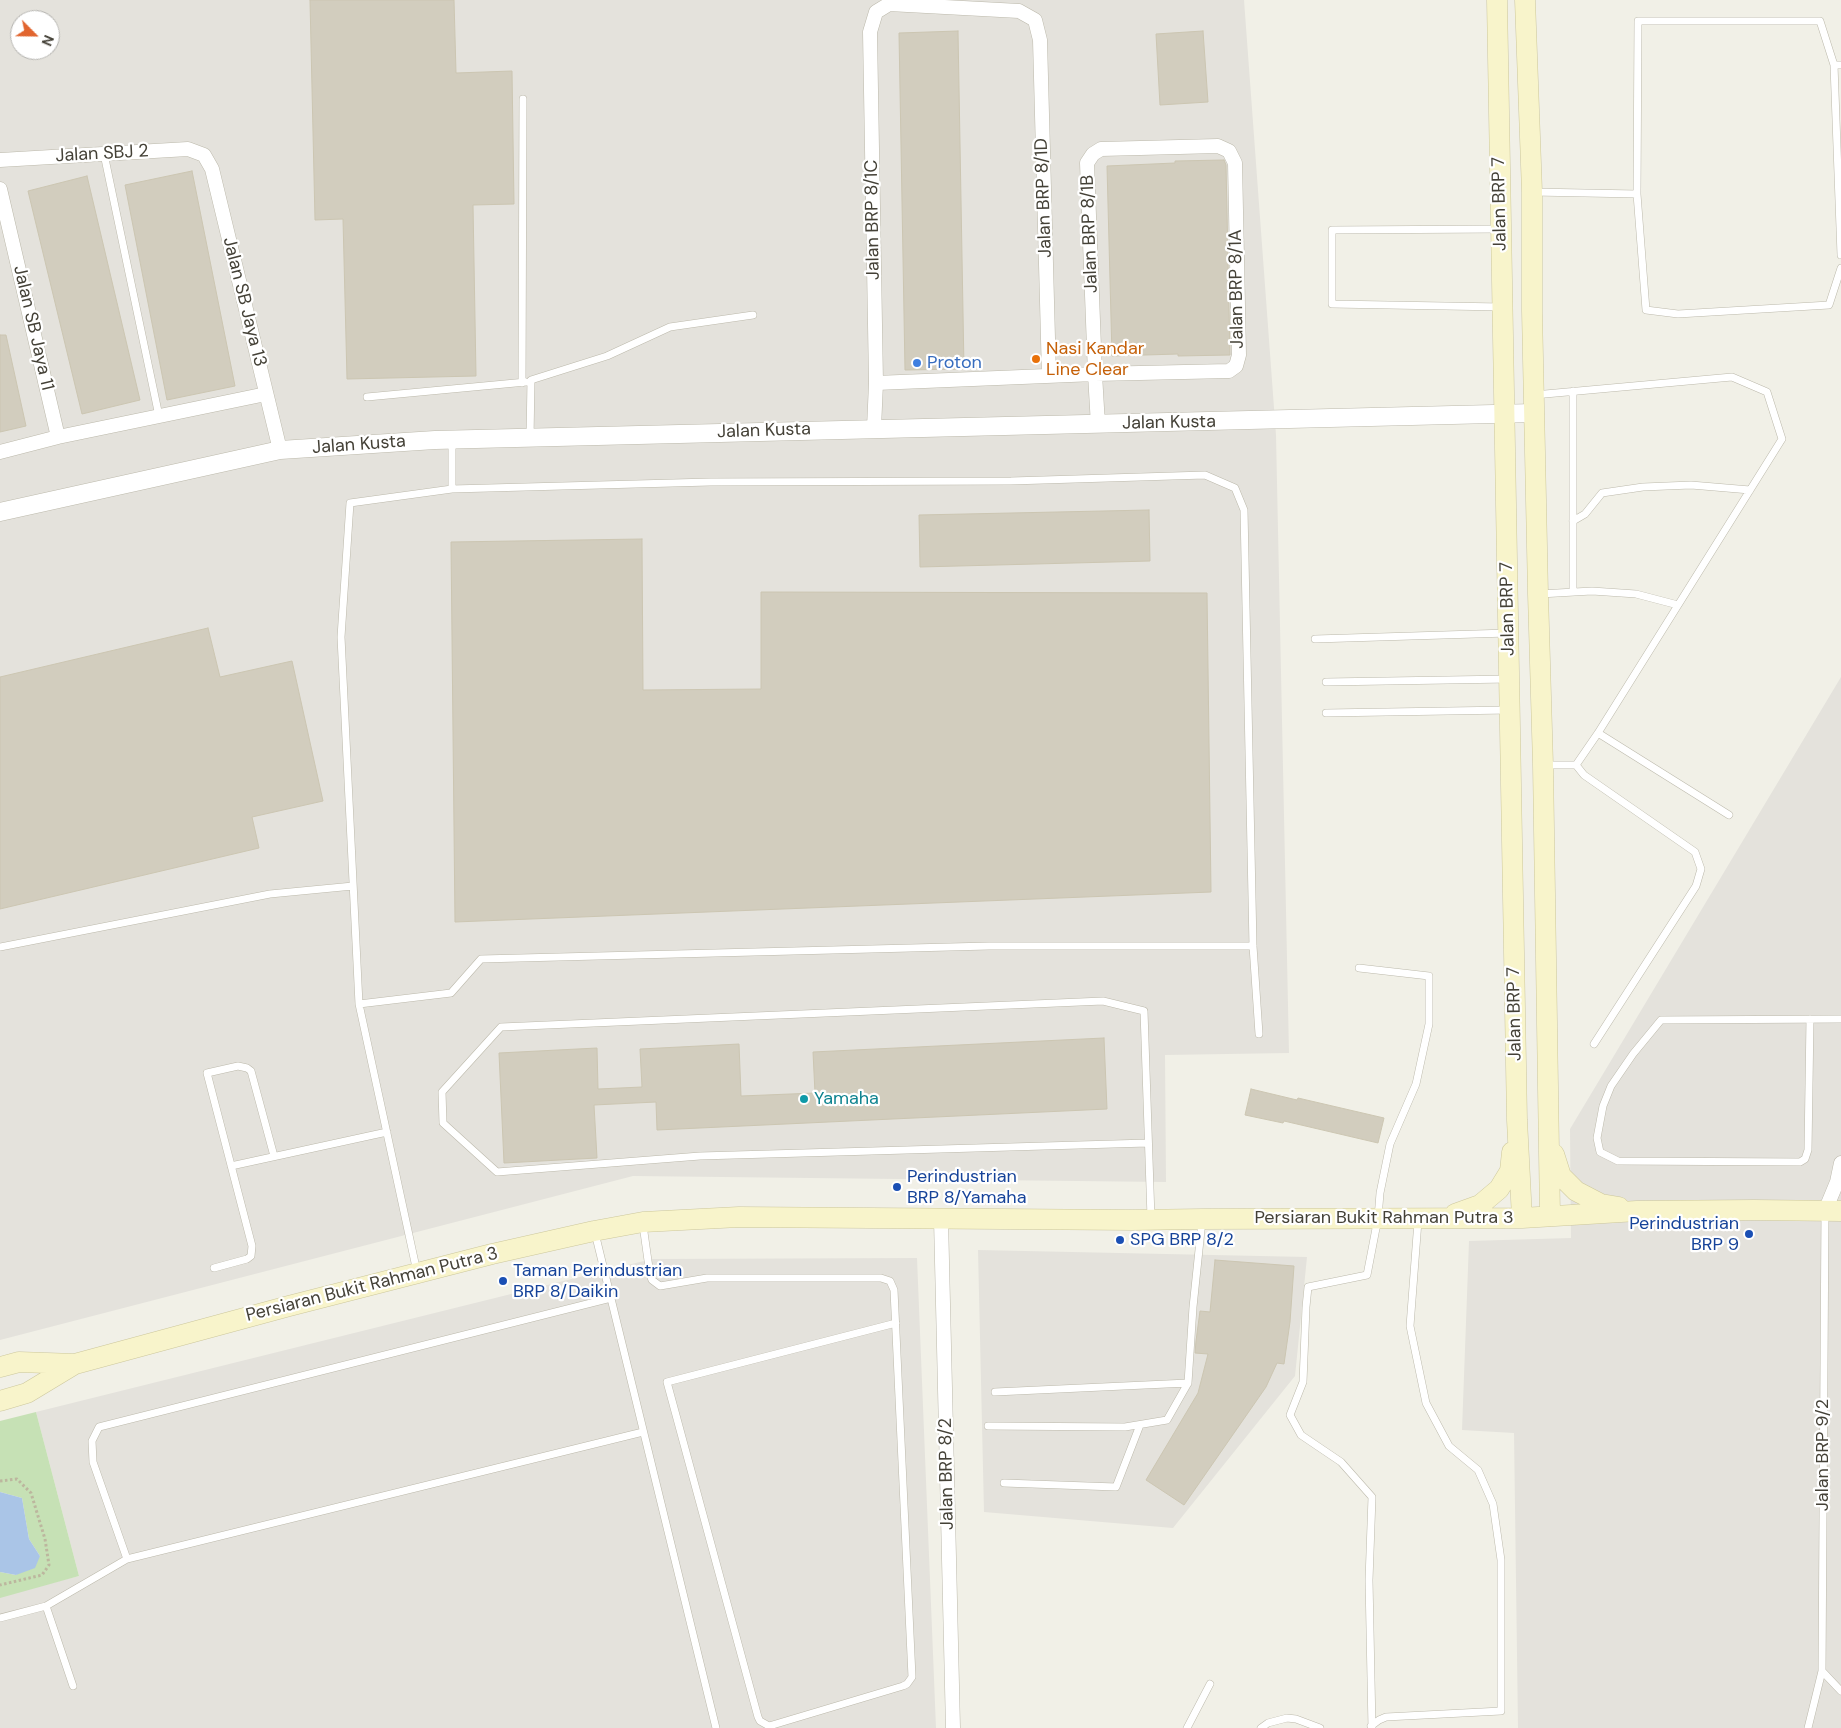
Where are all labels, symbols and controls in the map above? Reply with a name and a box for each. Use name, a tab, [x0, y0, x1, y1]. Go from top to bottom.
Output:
north arrow	[10, 10, 60, 60]
text: N	[38, 32, 58, 49]
street label: Jalan BRP 8/1D	[1031, 138, 1057, 258]
street label: Jalan SBJ 2	[55, 141, 149, 167]
street label: Jalan BRP 7	[1488, 157, 1512, 251]
street label: Jalan BRP 8/1C	[861, 160, 885, 280]
street label: Jalan BRP 8/1B	[1077, 174, 1103, 294]
street label: Jalan BRP 8/1A	[1225, 229, 1249, 349]
street label: Jalan SB Jaya 13	[217, 235, 271, 369]
street label: Jalan SB Jaya 11	[8, 263, 58, 393]
place label: Nasi Kandar Line Clear	[1046, 338, 1144, 380]
place label: Proton	[927, 352, 982, 374]
marker: Nasi Kandar Line Clear	[1030, 353, 1042, 365]
marker: Proton	[911, 357, 923, 369]
street label: Jalan Kusta	[1122, 411, 1216, 435]
street label: Jalan Kusta	[717, 419, 811, 443]
street label: Jalan Kusta	[311, 431, 407, 459]
street label: Jalan BRP 7	[1496, 562, 1520, 656]
street label: Jalan BRP 7	[1503, 967, 1527, 1061]
place label: Yamaha	[814, 1088, 879, 1110]
marker: Yamaha	[798, 1093, 810, 1105]
place label: Perindustrian BRP 8/Yamaha	[907, 1166, 1026, 1208]
marker: Perindustrian BRP 8/Yamaha	[891, 1181, 903, 1193]
street label: Persiaran Bukit Rahman Putra 3	[1254, 1207, 1514, 1229]
place label: Perindustrian BRP 9	[1629, 1213, 1739, 1256]
marker: Perindustrian BRP 9	[1743, 1228, 1755, 1240]
place label: SPG BRP 8/2	[1130, 1229, 1234, 1251]
marker: SPG BRP 8/2	[1114, 1234, 1126, 1246]
street label: Persiaran Bukit Rahman Putra 3	[244, 1243, 500, 1327]
place label: Taman Perindustrian BRP 8/Daikin	[513, 1260, 682, 1302]
marker: Taman Perindustrian BRP 8/Daikin	[497, 1275, 509, 1287]
street label: Jalan BRP 9/2	[1812, 1399, 1834, 1511]
street label: Jalan BRP 8/2	[935, 1418, 959, 1530]

